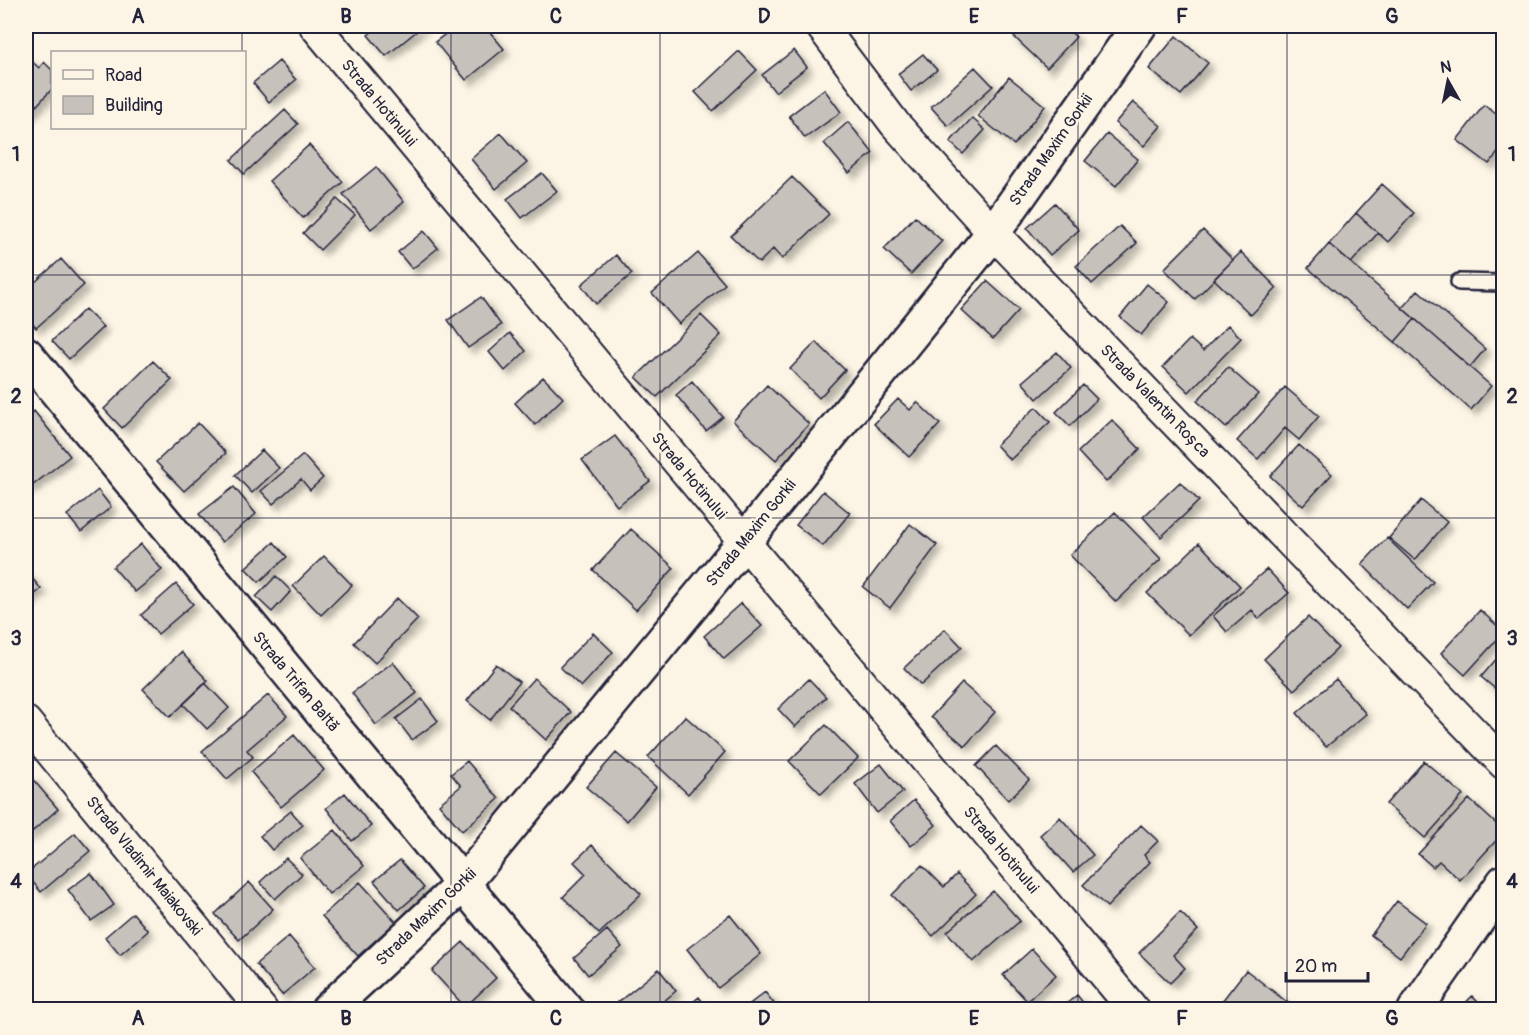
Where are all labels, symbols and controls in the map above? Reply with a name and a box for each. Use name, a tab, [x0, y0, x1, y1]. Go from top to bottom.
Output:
text: A	[132, 4, 145, 29]
text: B	[340, 4, 352, 29]
text: C	[550, 4, 562, 29]
text: D	[758, 4, 771, 29]
text: E	[969, 4, 980, 29]
text: F	[1176, 4, 1188, 29]
text: G	[1385, 4, 1399, 29]
legend	[51, 51, 246, 129]
north arrow	[1418, 51, 1478, 111]
street label: Strada Hotinului	[337, 55, 421, 151]
text: N	[1439, 56, 1453, 78]
text: Road	[105, 64, 142, 87]
street label: Strada Maxim Gorkii	[1005, 90, 1097, 210]
text: Building	[105, 94, 163, 117]
text: 1	[12, 142, 20, 167]
text: 1	[1508, 142, 1516, 167]
street label: Strada Valentin Roșca	[1096, 340, 1214, 462]
text: 2	[10, 384, 22, 409]
text: 2	[1506, 384, 1518, 409]
street label: Strada Hotinului	[647, 428, 731, 524]
street label: Strada Maxim Gorkii	[702, 475, 800, 591]
text: 3	[10, 626, 22, 651]
text: 3	[1506, 626, 1518, 651]
street label: Strada Trifan Baltă	[248, 628, 344, 736]
street label: Strada Vladimir Maiakovski	[82, 792, 206, 940]
street label: Strada Hotinului	[959, 802, 1043, 898]
street label: Strada Maxim Gorkii	[372, 864, 481, 970]
text: 4	[10, 869, 22, 894]
text: 4	[1506, 869, 1518, 894]
scale bar	[1286, 945, 1368, 983]
text: 20 m	[1295, 955, 1337, 978]
text: A	[132, 1006, 145, 1031]
text: B	[340, 1006, 352, 1031]
text: C	[550, 1006, 562, 1031]
text: D	[758, 1006, 771, 1031]
text: E	[969, 1006, 980, 1031]
text: F	[1176, 1006, 1188, 1031]
text: G	[1385, 1006, 1399, 1031]

